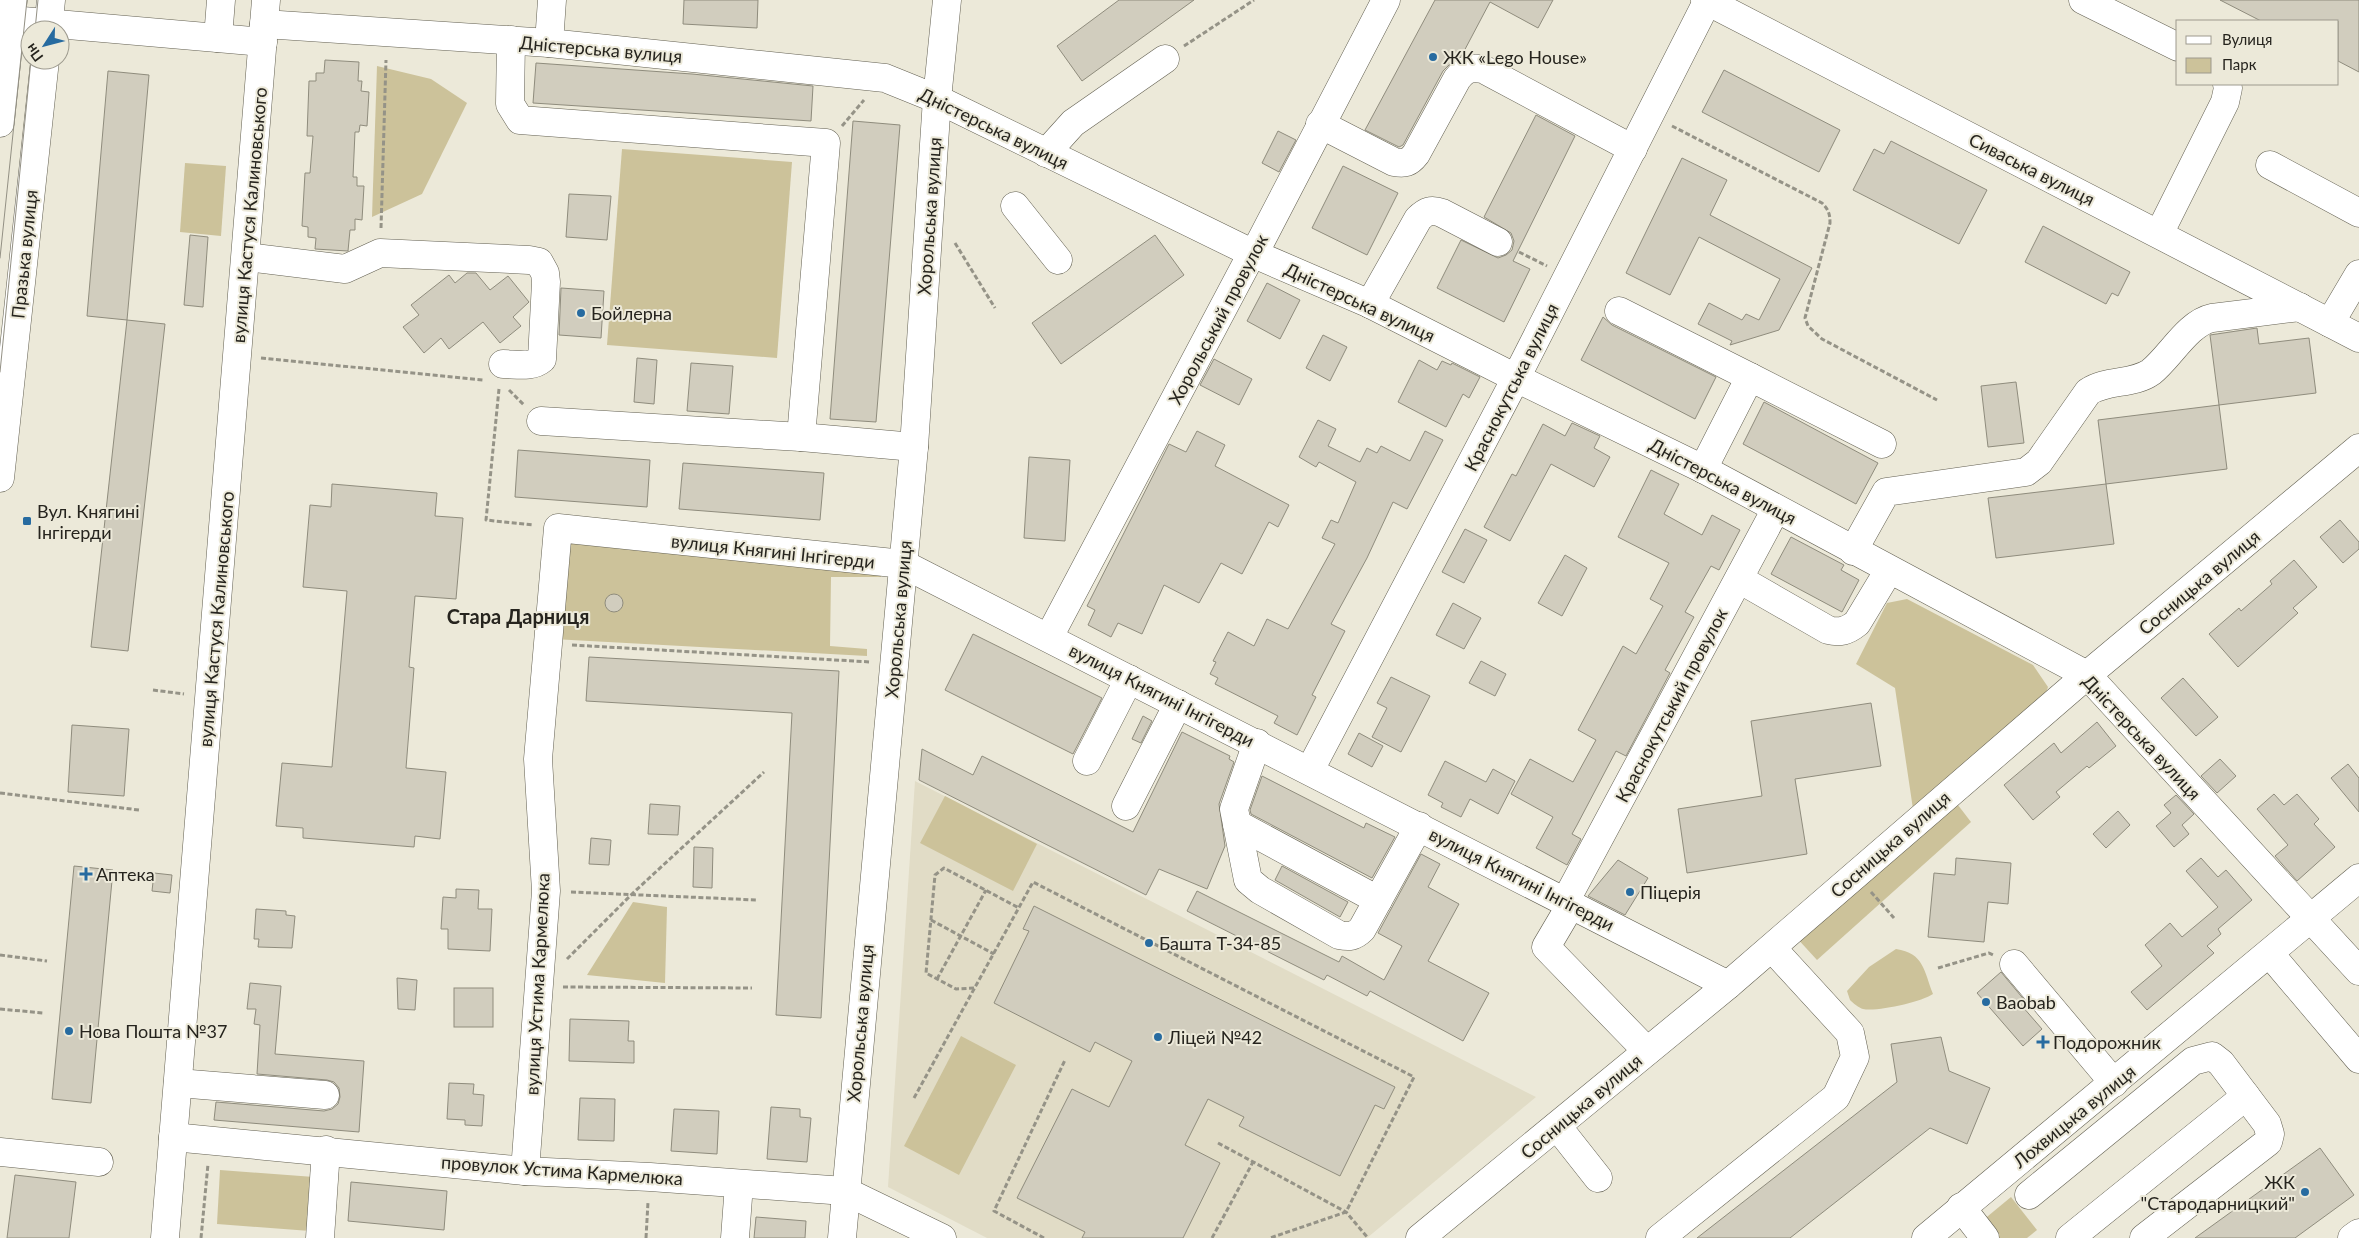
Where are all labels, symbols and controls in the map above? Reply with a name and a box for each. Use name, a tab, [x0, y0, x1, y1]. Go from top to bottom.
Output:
north arrow	[20, 20, 70, 70]
legend	[2176, 20, 2339, 85]
text: Вулиця	[2222, 30, 2272, 48]
street label: Дністерська вулиця	[519, 31, 683, 67]
text: Пн	[22, 41, 46, 65]
place label: ЖК «Lego House»	[1443, 46, 1587, 68]
marker: ЖК «Lego House»	[1427, 51, 1439, 63]
text: Парк	[2222, 55, 2257, 73]
street label: Дністерська вулиця	[916, 82, 1072, 174]
street label: вулиця Кастуся Калиновського	[227, 86, 271, 344]
street label: Сиваська вулиця	[1965, 128, 2099, 210]
street label: Хорольська вулиця	[913, 136, 945, 296]
street label: Празька вулиця	[6, 188, 42, 320]
street label: Хорольський провулок	[1164, 229, 1273, 408]
street label: Дністерська вулиця	[1281, 258, 1439, 346]
street label: Краснокутська вулиця	[1459, 300, 1563, 474]
place label: Бойлерна	[591, 302, 672, 324]
marker: Бойлерна	[575, 307, 587, 319]
street label: Дністерська вулиця	[1646, 433, 1800, 529]
street label: вулиця Кастуся Калиновського	[194, 490, 238, 748]
place label: Вул. Княгині Інгігерди	[37, 500, 139, 543]
marker: Вул. Княгині Інгігерди	[21, 515, 33, 527]
street label: Сосницька вулиця	[2134, 525, 2264, 639]
street label: вулиця Княгині Інгігерди	[670, 529, 876, 573]
street label: Хорольська вулиця	[880, 539, 916, 699]
district label: Стара Дарниця	[447, 604, 589, 628]
street label: Краснокутський провулок	[1610, 604, 1732, 806]
street label: вулиця Княгині Інгігерди	[1066, 639, 1258, 751]
street label: Дністерська вулиця	[2078, 670, 2206, 804]
street label: Сосницька вулиця	[1826, 786, 1954, 902]
street label: вулиця Княгині Інгігерди	[1426, 823, 1618, 935]
place label: Аптека	[96, 863, 155, 885]
marker: Аптека	[80, 868, 92, 880]
street label: вулиця Устима Кармелюка	[520, 872, 554, 1096]
place label: Піцерія	[1640, 881, 1701, 903]
marker: Піцерія	[1624, 886, 1636, 898]
place label: Башта Т-34-85	[1159, 932, 1281, 954]
marker: Башта Т-34-85	[1143, 937, 1155, 949]
street label: Хорольська вулиця	[842, 943, 878, 1103]
place label: Baobab	[1996, 991, 2056, 1013]
marker: Baobab	[1980, 996, 1992, 1008]
place label: Нова Пошта №37	[79, 1020, 227, 1042]
marker: Нова Пошта №37	[63, 1025, 75, 1037]
place label: Ліцей №42	[1167, 1026, 1262, 1048]
marker: Ліцей №42	[1152, 1031, 1164, 1043]
place label: Подорожник	[2053, 1031, 2162, 1053]
marker: Подорожник	[2037, 1036, 2049, 1048]
street label: Сосницька вулиця	[1516, 1049, 1646, 1163]
street label: Лохвицька вулиця	[2008, 1060, 2140, 1173]
street label: провулок Устима Кармелюка	[440, 1151, 684, 1189]
place label: ЖК "Стародарницкий"	[2141, 1171, 2295, 1214]
marker: ЖК "Стародарницкий"	[2299, 1186, 2311, 1198]

